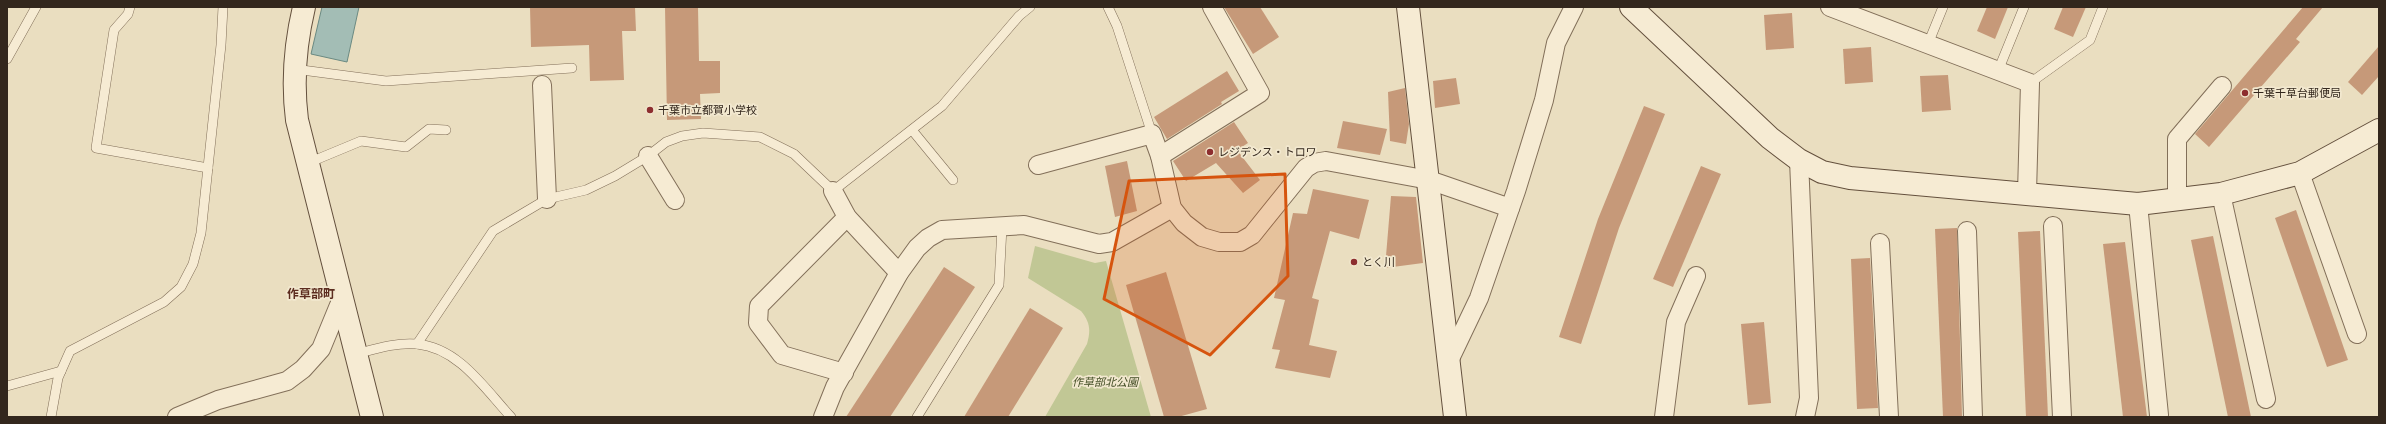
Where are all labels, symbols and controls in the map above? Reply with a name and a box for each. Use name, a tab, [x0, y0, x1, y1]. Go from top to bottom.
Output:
place label: 千葉千草台郵便局	[2253, 85, 2341, 100]
marker: 千葉千草台郵便局	[2240, 88, 2250, 98]
place label: 千葉市立都賀小学校	[658, 102, 757, 117]
marker: 千葉市立都賀小学校	[645, 105, 655, 115]
place label: レジデンス・トロワ	[1218, 144, 1317, 159]
marker: レジデンス・トロワ	[1205, 147, 1215, 157]
place label: とく川	[1362, 254, 1395, 269]
marker: とく川	[1349, 257, 1359, 267]
district label: 作草部町	[287, 285, 335, 302]
park label: 作草部北公園	[1072, 374, 1140, 389]

